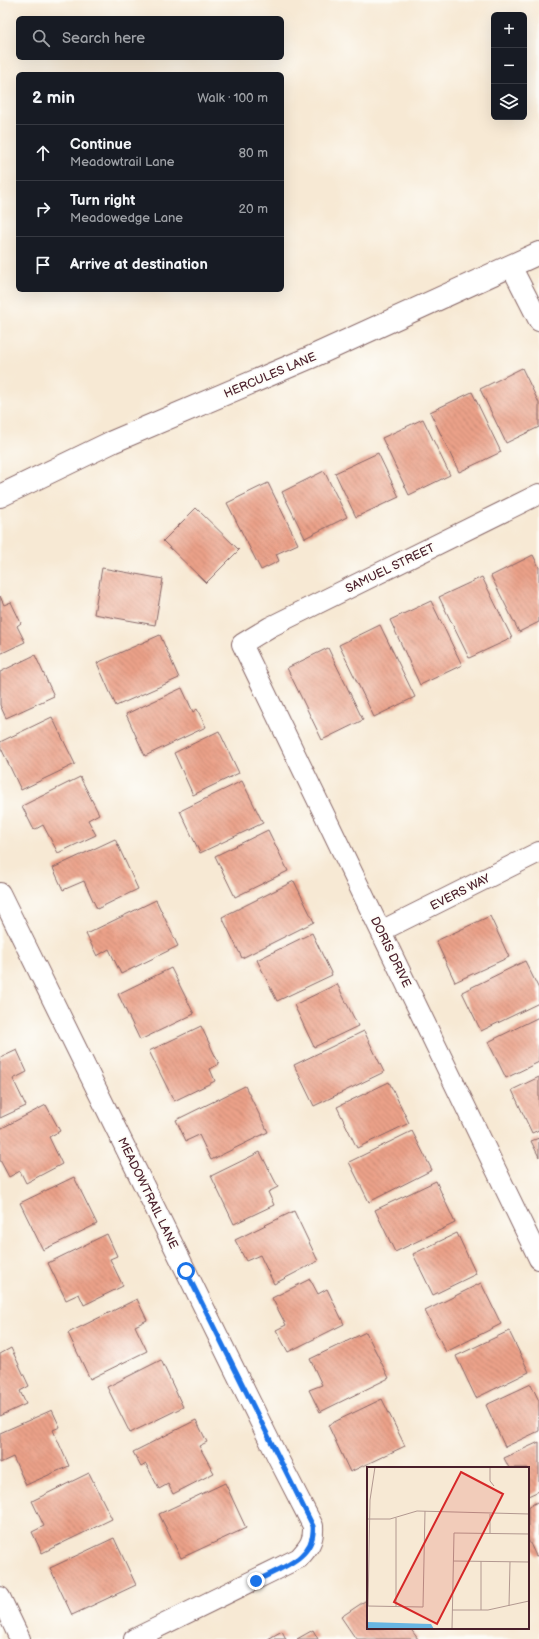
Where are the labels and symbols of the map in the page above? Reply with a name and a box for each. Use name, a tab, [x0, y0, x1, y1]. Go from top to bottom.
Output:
street label: HERCULES LANE	[222, 349, 319, 402]
street label: SAMUEL STREET	[343, 540, 438, 597]
street label: EVERS WAY	[428, 871, 493, 914]
street label: DORIS DRIVE	[367, 914, 414, 990]
street label: MEADOWTRAIL LANE	[114, 1135, 181, 1251]
route start	[177, 1262, 195, 1280]
inset map	[367, 1467, 529, 1629]
route end	[247, 1572, 265, 1590]

